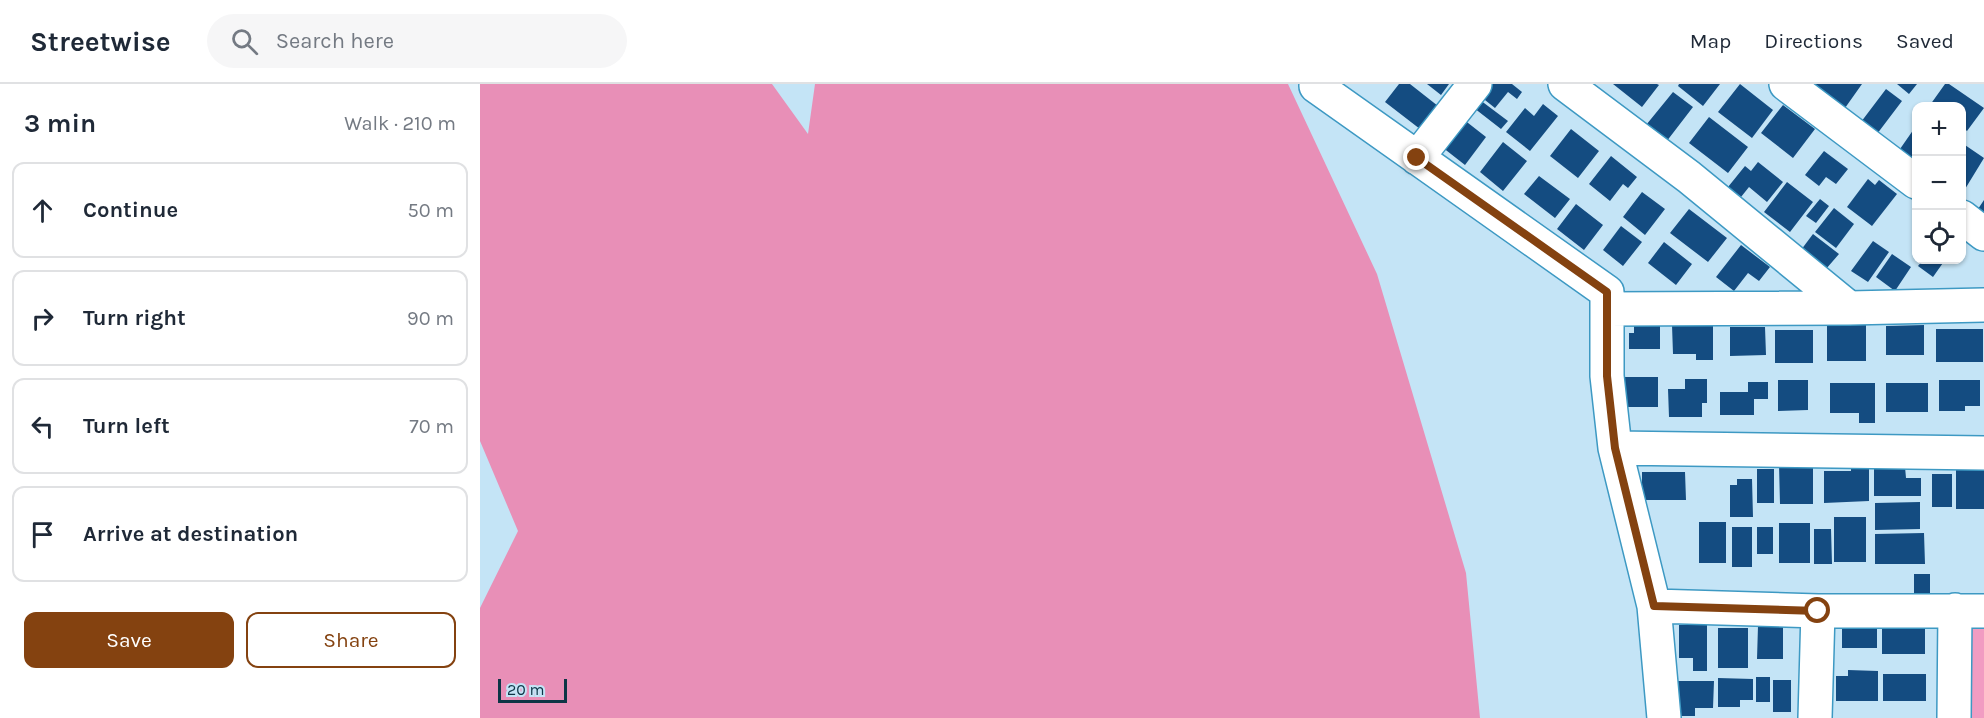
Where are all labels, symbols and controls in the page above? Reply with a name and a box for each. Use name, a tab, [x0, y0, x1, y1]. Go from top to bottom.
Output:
search box	[207, 14, 627, 68]
text: Streetwise	[30, 25, 171, 58]
icon: search	[228, 25, 261, 58]
text: Search here	[276, 28, 394, 54]
text: Map	[1690, 29, 1731, 53]
text: Directions	[1764, 29, 1863, 53]
text: Saved	[1896, 29, 1954, 53]
map controls	[1912, 102, 1966, 264]
button: +	[1912, 102, 1966, 156]
text: 3 min	[24, 108, 96, 139]
text: Walk · 210 m	[344, 112, 456, 135]
route end	[1403, 144, 1429, 170]
button: −	[1912, 156, 1966, 210]
icon: ahead	[26, 194, 59, 227]
text: Continue	[83, 197, 178, 223]
text: 50 m	[407, 199, 454, 222]
button: locate	[1912, 210, 1966, 264]
icon: right	[26, 302, 59, 335]
text: Turn right	[83, 305, 186, 331]
text: 90 m	[407, 307, 454, 330]
icon: left	[26, 410, 59, 443]
text: Turn left	[83, 413, 170, 439]
text: 70 m	[409, 415, 454, 438]
icon: arrive	[26, 518, 59, 551]
text: Arrive at destination	[83, 521, 298, 547]
route start	[1804, 597, 1830, 623]
button: Save	[24, 612, 234, 668]
button: Share	[246, 612, 456, 668]
scale bar	[498, 676, 567, 704]
text: 20 m	[507, 680, 545, 699]

